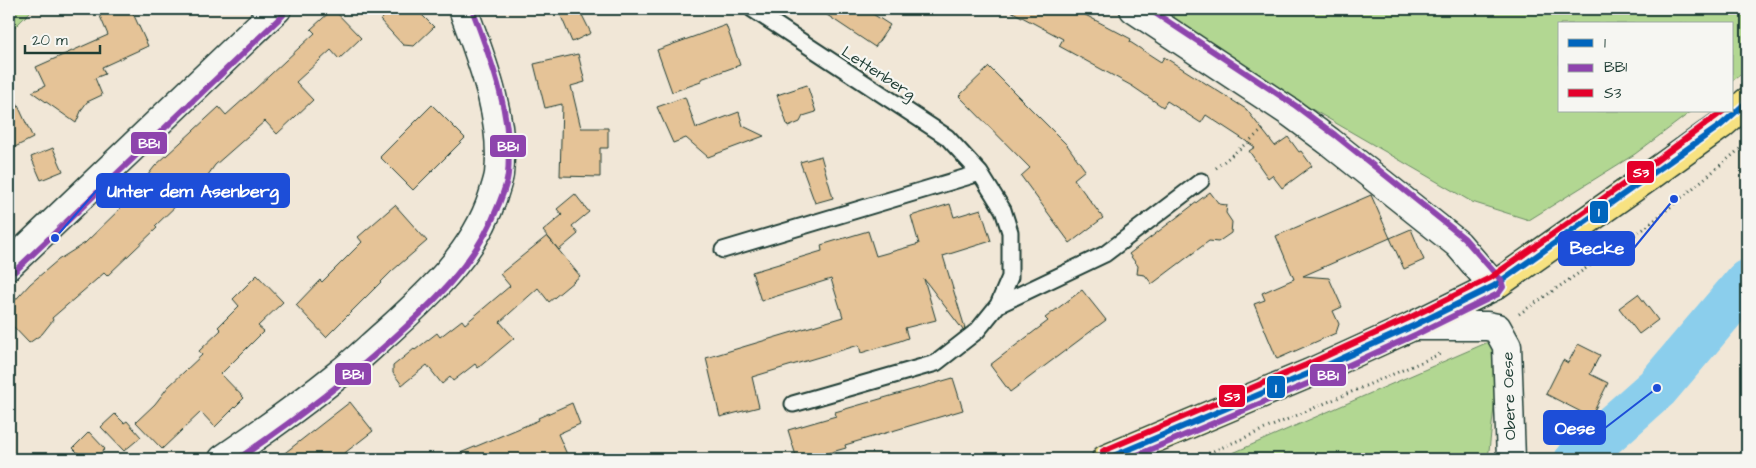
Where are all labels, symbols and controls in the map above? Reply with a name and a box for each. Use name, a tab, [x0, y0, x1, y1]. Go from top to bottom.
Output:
scale bar	[25, 22, 100, 54]
legend	[1558, 22, 1734, 112]
text: 20 m	[32, 30, 68, 51]
text: 1	[1604, 33, 1606, 54]
street label: Lettenberg	[837, 41, 920, 106]
text: BB1	[1604, 57, 1627, 78]
text: S3	[1604, 83, 1622, 104]
line badge: BB1	[130, 131, 168, 155]
text: BB1	[138, 134, 160, 154]
line badge: BB1	[489, 134, 527, 158]
text: BB1	[497, 137, 519, 157]
line badge: S3	[1626, 160, 1655, 184]
text: S3	[1632, 163, 1650, 183]
callout: Unter dem Asenberg	[97, 174, 289, 207]
text: Unter dem Asenberg	[107, 179, 280, 205]
line badge: 1	[1589, 200, 1609, 224]
text: 1	[1598, 202, 1600, 222]
callout: Becke	[1559, 232, 1634, 265]
text: Becke	[1570, 236, 1625, 261]
street label: Obere Oese	[1496, 351, 1522, 440]
line badge: BB1	[334, 362, 372, 386]
line badge: BB1	[1309, 363, 1347, 387]
text: BB1	[342, 365, 364, 385]
text: BB1	[1317, 366, 1339, 386]
line badge: 1	[1266, 375, 1286, 399]
text: 1	[1275, 378, 1277, 398]
line badge: S3	[1218, 384, 1246, 408]
text: S3	[1223, 387, 1241, 407]
callout: Oese	[1544, 411, 1605, 444]
text: Oese	[1555, 416, 1596, 441]

